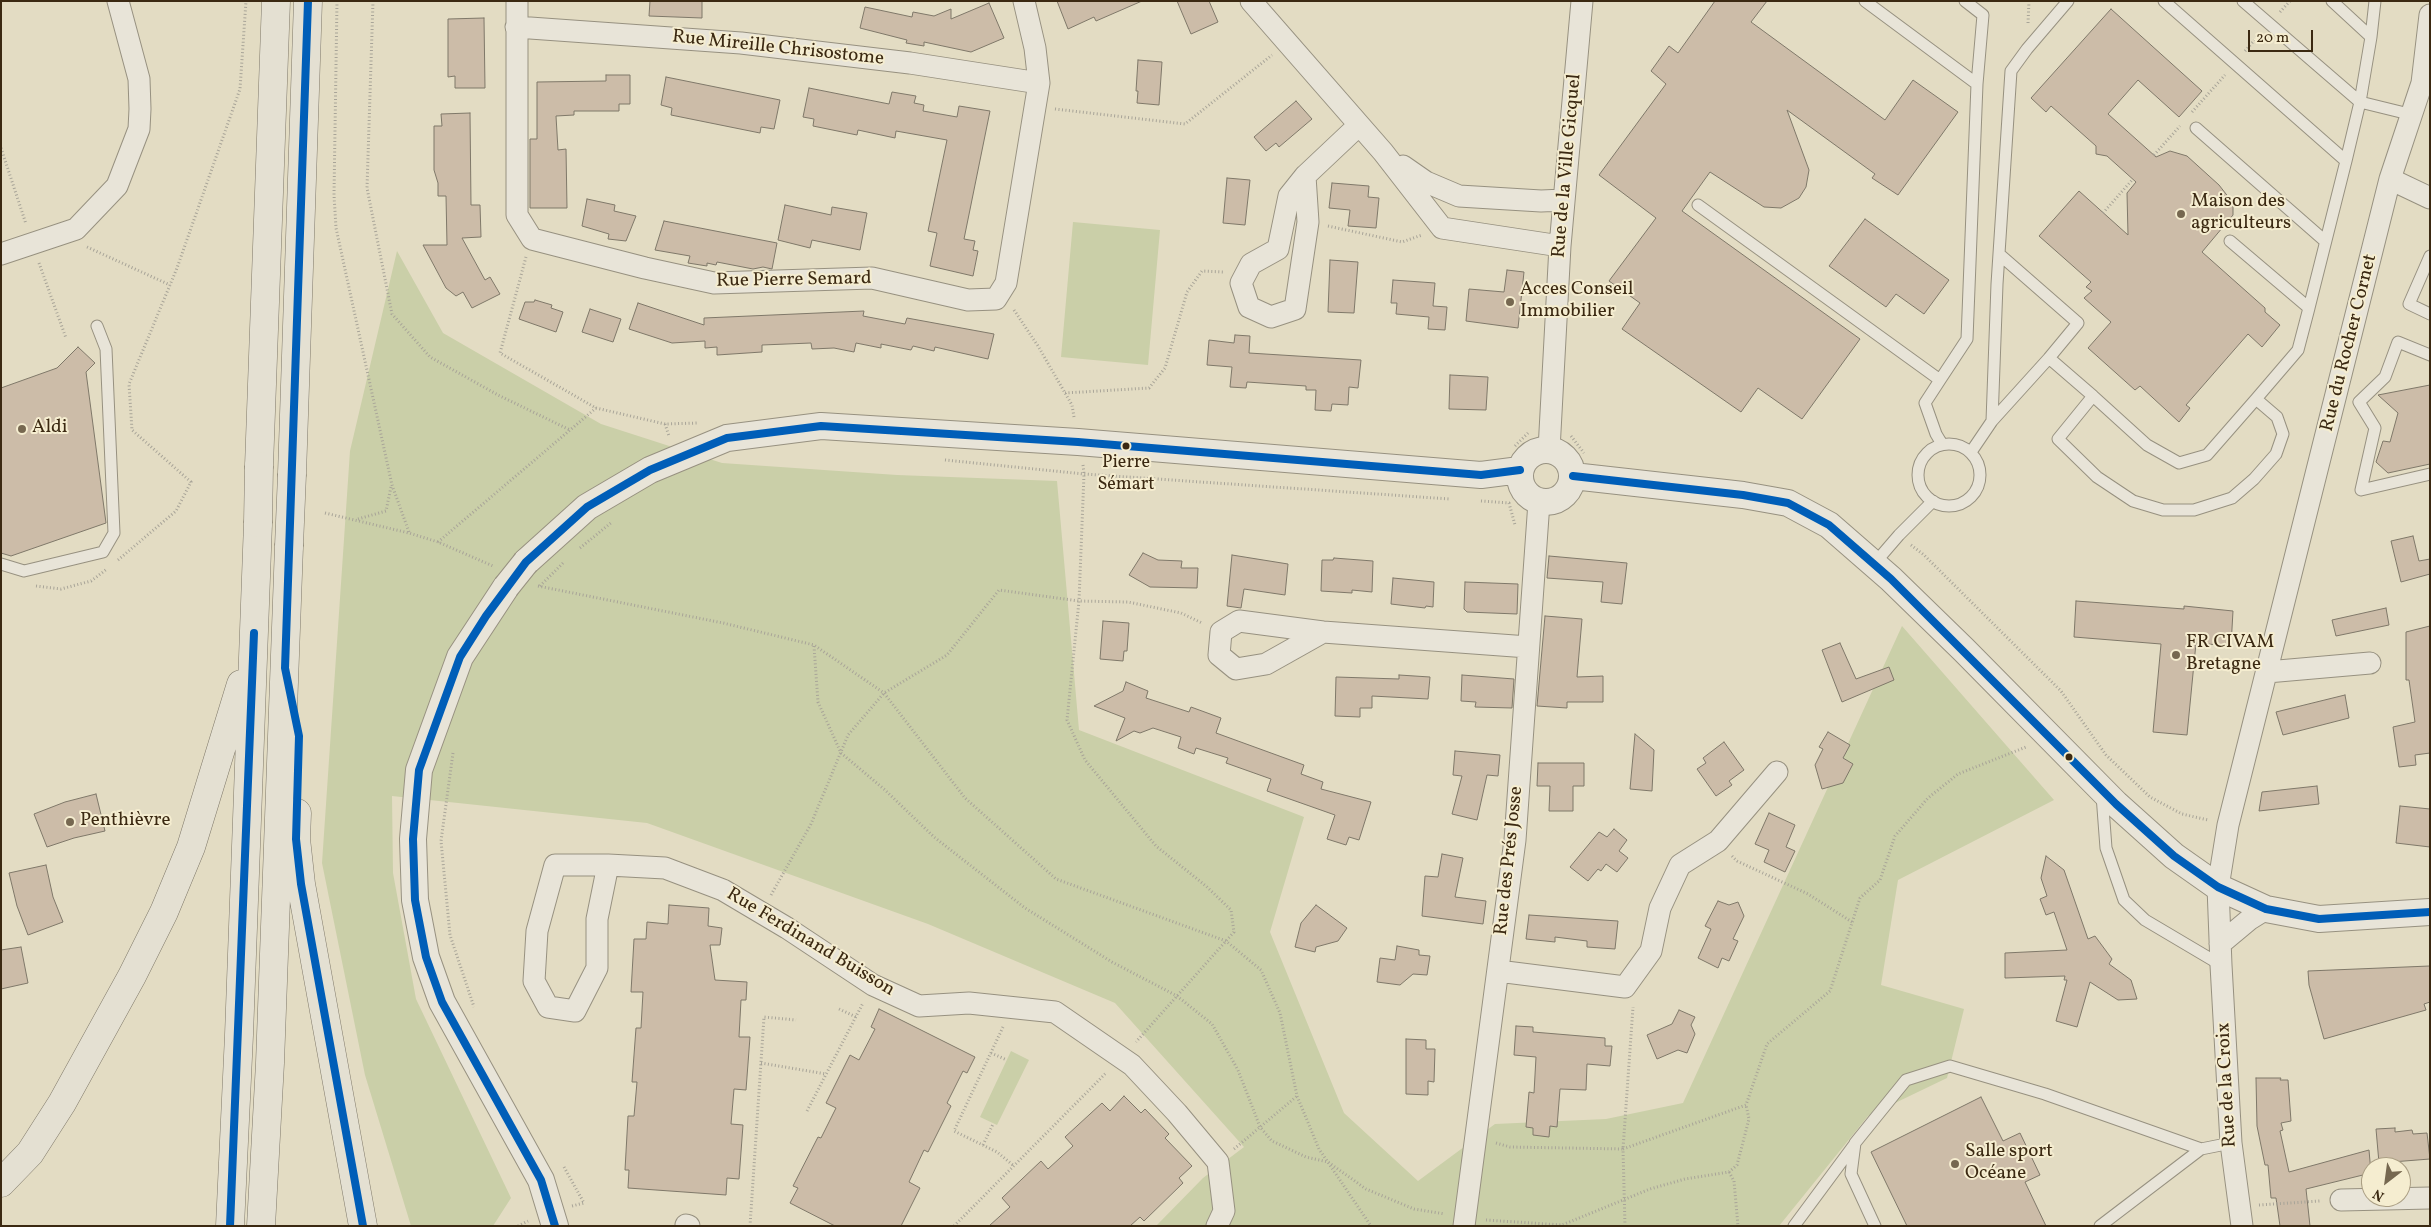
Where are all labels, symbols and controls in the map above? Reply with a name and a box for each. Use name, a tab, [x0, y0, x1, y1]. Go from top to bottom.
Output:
scale bar	[2251, 20, 2316, 52]
street label: Rue Mireille Chrisostome	[671, 27, 885, 71]
text: 20 m	[2256, 28, 2289, 49]
street label: Rue de la Ville Gicquel	[1549, 73, 1587, 259]
place label: Maison des agriculteurs	[2191, 192, 2291, 236]
marker: Maison des agriculteurs	[2175, 208, 2187, 220]
street label: Rue du Rocher Cornet	[2317, 252, 2383, 434]
street label: Rue Pierre Semard	[716, 268, 872, 294]
place label: Acces Conseil Immobilier	[1520, 280, 1633, 324]
marker: Acces Conseil Immobilier	[1504, 296, 1516, 308]
place label: Aldi	[32, 418, 67, 440]
marker: Aldi	[16, 423, 28, 435]
marker: Pierre Sémart	[1121, 441, 1131, 451]
place label: Pierre Sémart	[1097, 453, 1155, 496]
place label: FR CIVAM Bretagne	[2186, 633, 2274, 677]
marker: FR CIVAM Bretagne	[2170, 649, 2182, 661]
unlabelled marker	[2064, 752, 2074, 762]
street label: Rue des Prés Josse	[1491, 785, 1529, 937]
place label: Penthièvre	[80, 811, 171, 833]
marker: Penthièvre	[64, 816, 76, 828]
street label: Rue Ferdinand Buisson	[722, 884, 898, 1002]
street label: Rue de la Croix	[2213, 1022, 2243, 1148]
place label: Salle sport Océane	[1965, 1142, 2053, 1186]
north arrow	[2361, 1157, 2411, 1207]
marker: Salle sport Océane	[1949, 1158, 1961, 1170]
text: N	[2370, 1184, 2388, 1205]

